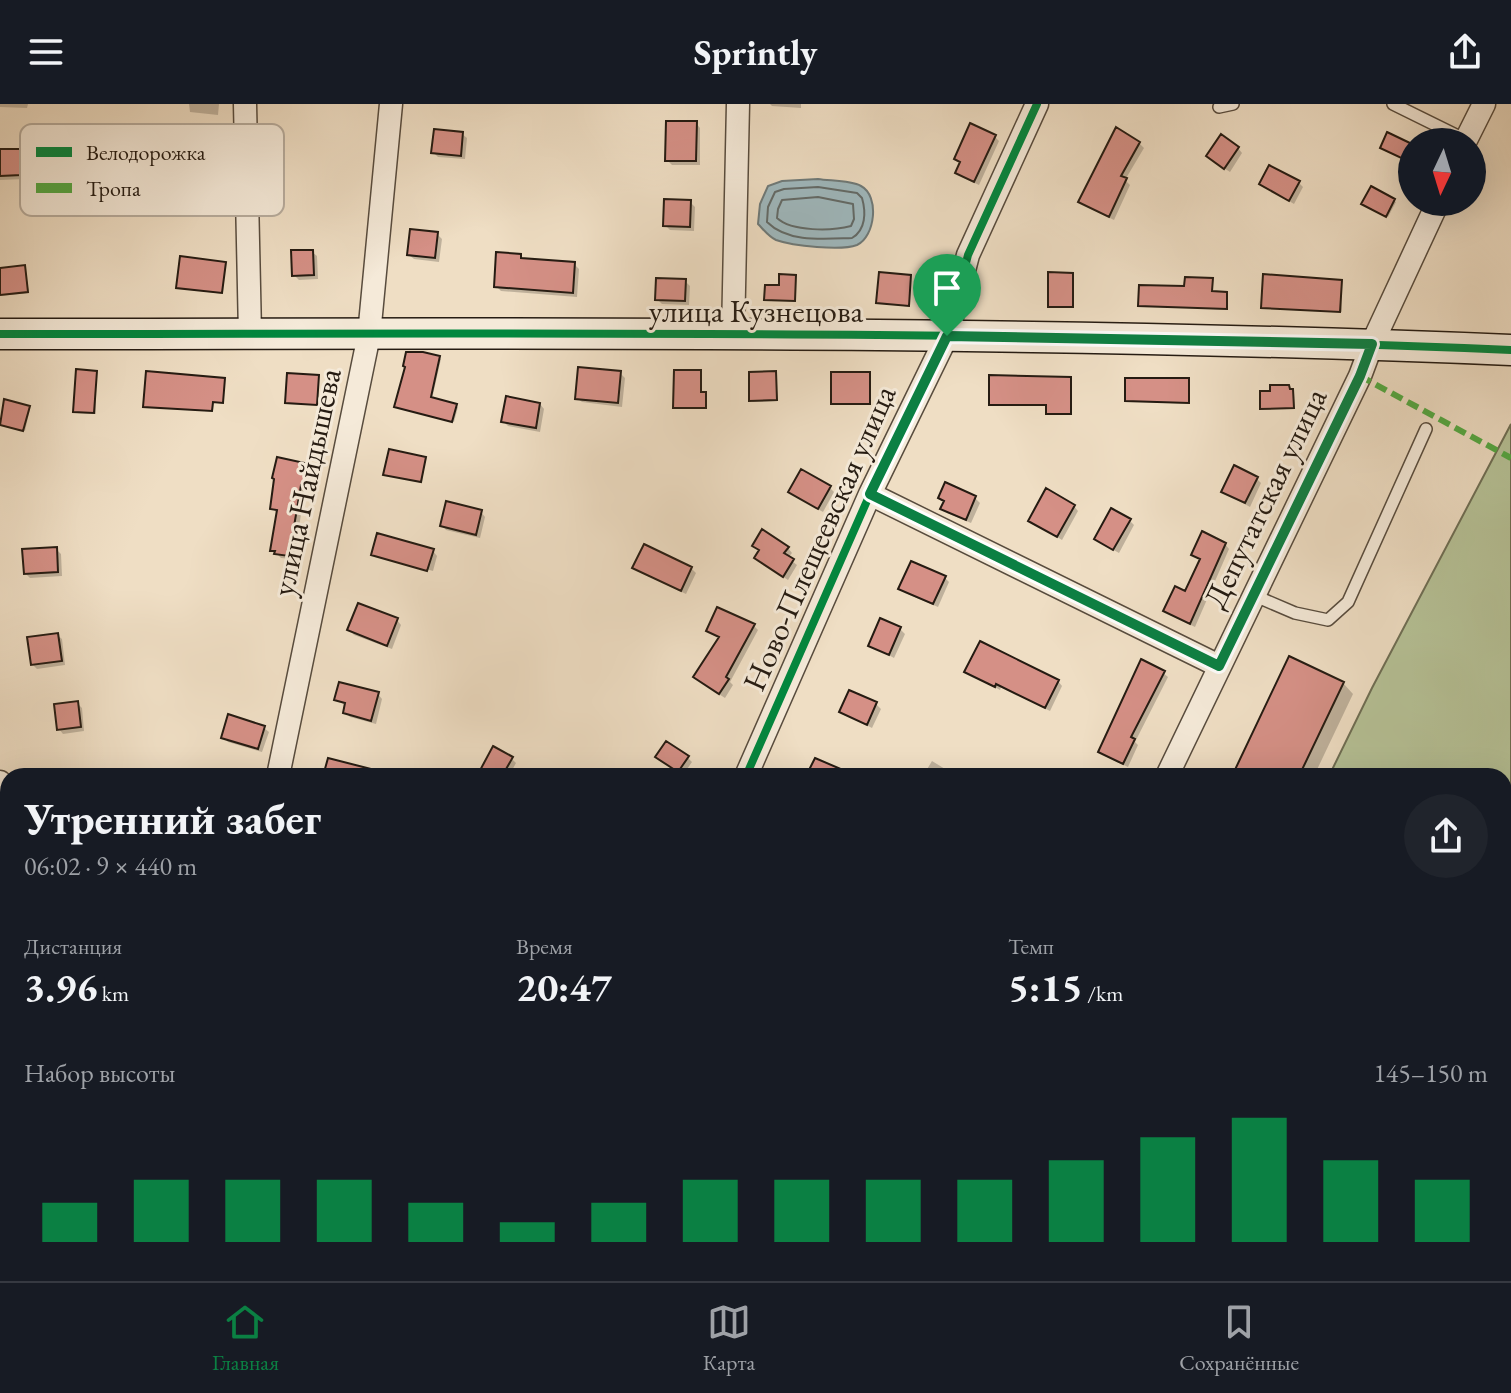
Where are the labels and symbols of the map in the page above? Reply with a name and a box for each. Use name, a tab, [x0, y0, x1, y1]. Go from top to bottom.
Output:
legend	[20, 124, 284, 216]
north arrow	[1398, 128, 1486, 216]
text: Велодорожка	[86, 138, 206, 167]
text: Тропа	[86, 174, 141, 203]
pin	[913, 254, 981, 336]
street label: улица Кузнецова	[649, 290, 863, 332]
street label: улица Найдышева	[261, 364, 351, 600]
street label: Ново-Плещеевская улица	[733, 378, 905, 697]
street label: Депутатская улица	[1194, 381, 1337, 615]

